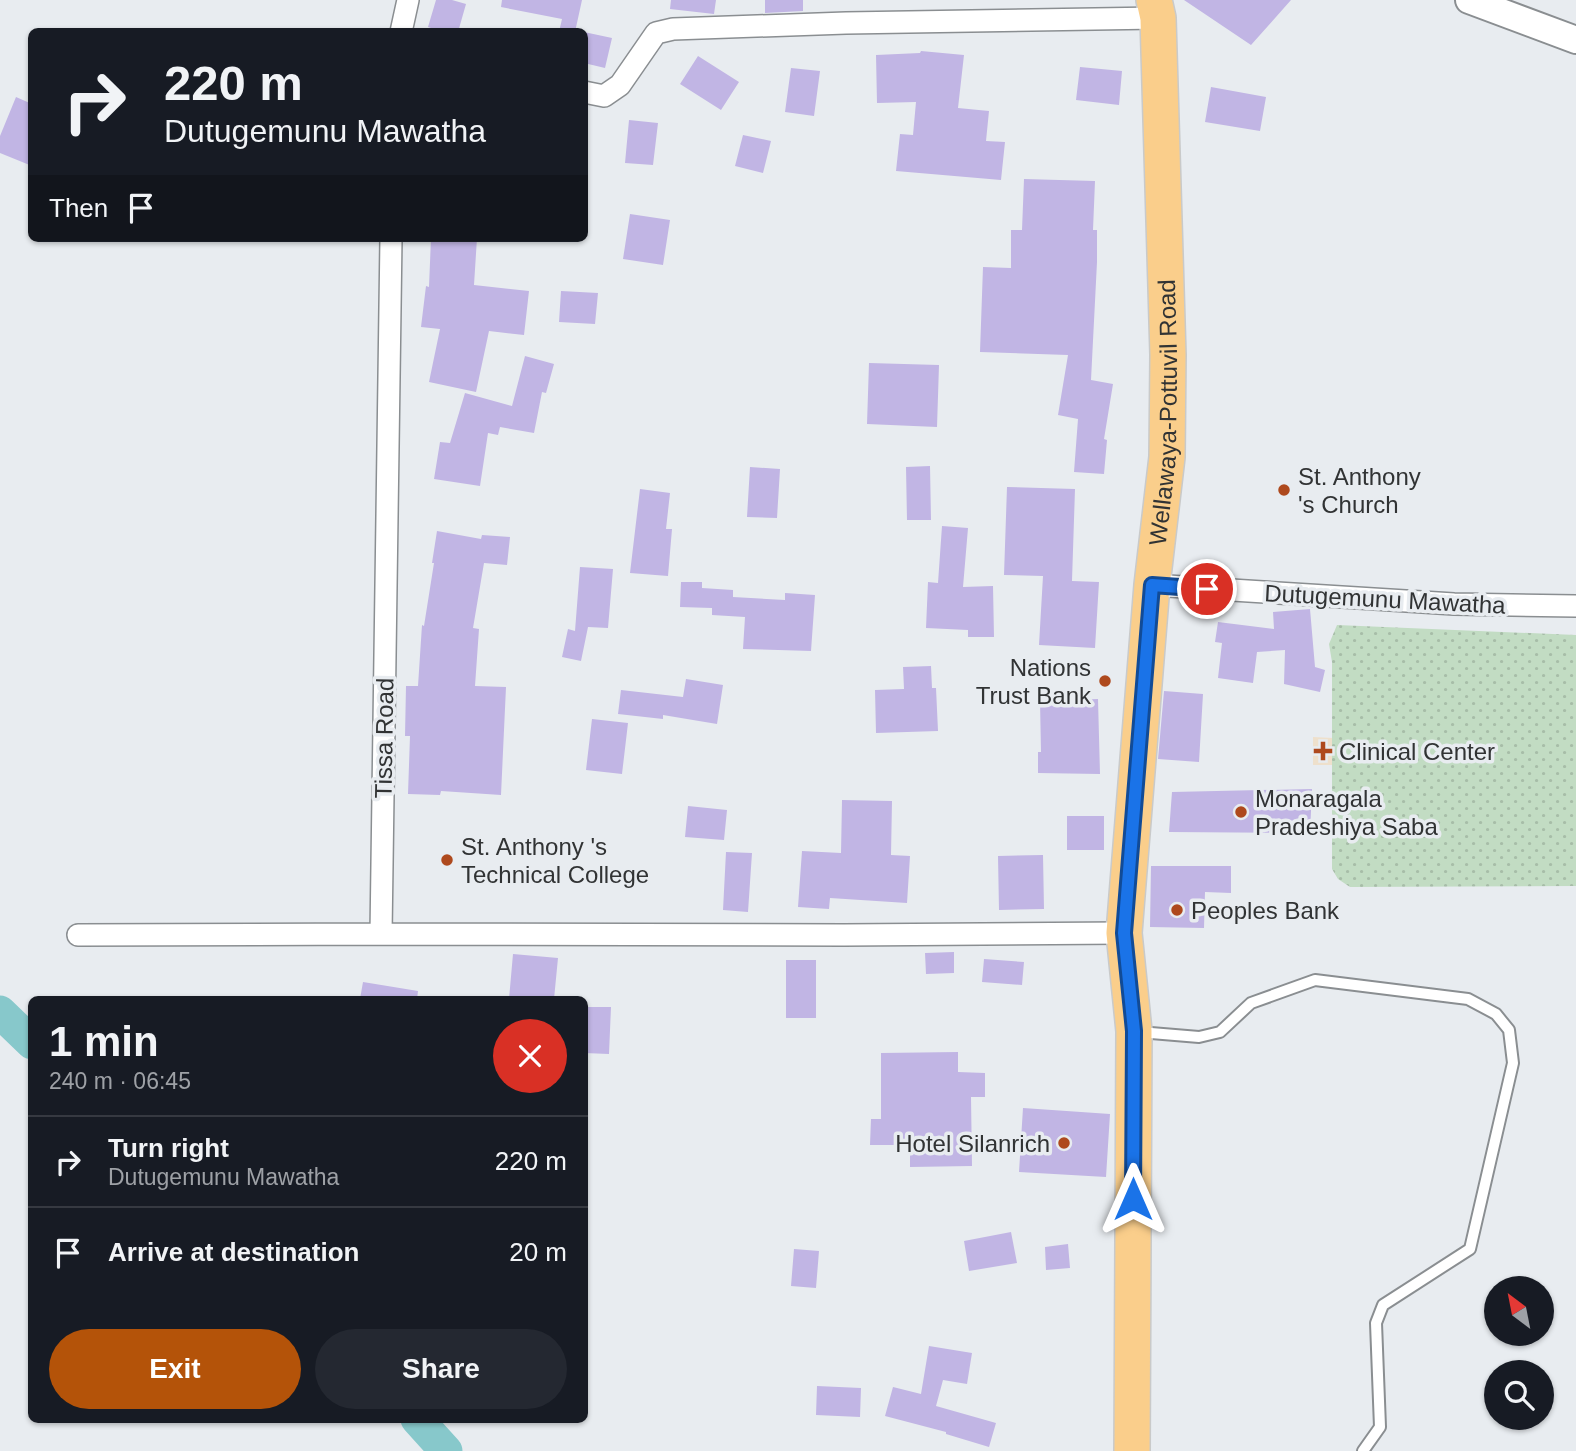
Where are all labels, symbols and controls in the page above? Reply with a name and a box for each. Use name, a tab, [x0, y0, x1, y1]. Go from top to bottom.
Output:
icon: right	[49, 56, 140, 147]
text: 220 m	[164, 56, 303, 110]
text: Dutugemunu Mawatha	[164, 113, 486, 149]
icon: arrive	[122, 189, 160, 227]
text: Then	[49, 193, 108, 223]
street label: Wellawaya-Pottuvil Road	[1143, 279, 1182, 547]
place label: St. Anthony 's Church	[1298, 463, 1421, 518]
marker: St. Anthony 's Church	[1276, 482, 1292, 498]
pin	[1177, 559, 1237, 619]
icon: arrive	[1188, 570, 1226, 608]
street label: Dutugemunu Mawatha	[1264, 579, 1507, 619]
place label: Nations Trust Bank	[976, 654, 1092, 709]
marker: Nations Trust Bank	[1097, 673, 1113, 689]
street label: Tissa Road	[369, 678, 399, 798]
place label: Clinical Center	[1339, 738, 1495, 765]
marker: Clinical Center	[1313, 741, 1333, 761]
place label: Monaragala Pradeshiya Saba	[1255, 785, 1438, 840]
marker: Monaragala Pradeshiya Saba	[1233, 804, 1249, 820]
place label: St. Anthony 's Technical College	[461, 833, 649, 888]
marker: St. Anthony 's Technical College	[439, 852, 455, 868]
place label: Peoples Bank	[1191, 897, 1340, 924]
marker: Peoples Bank	[1169, 902, 1185, 918]
text: 1 min	[49, 1018, 159, 1065]
button: close	[493, 1019, 567, 1093]
text: 240 m · 06:45	[49, 1068, 191, 1094]
place label: Hotel Silanrich	[895, 1130, 1050, 1157]
text: Turn right	[108, 1133, 229, 1163]
marker: Hotel Silanrich	[1056, 1135, 1072, 1151]
icon: right	[49, 1143, 87, 1181]
text: 220 m	[495, 1146, 567, 1176]
position arrow	[1096, 1162, 1170, 1236]
text: Dutugemunu Mawatha	[108, 1164, 339, 1190]
icon: arrive	[49, 1234, 87, 1272]
text: Arrive at destination	[108, 1237, 359, 1267]
text: 20 m	[509, 1237, 567, 1267]
north arrow	[1484, 1276, 1554, 1346]
map controls	[1484, 1276, 1554, 1430]
button: Exit	[49, 1329, 301, 1409]
button: Share	[315, 1329, 567, 1409]
button: search	[1484, 1360, 1554, 1430]

